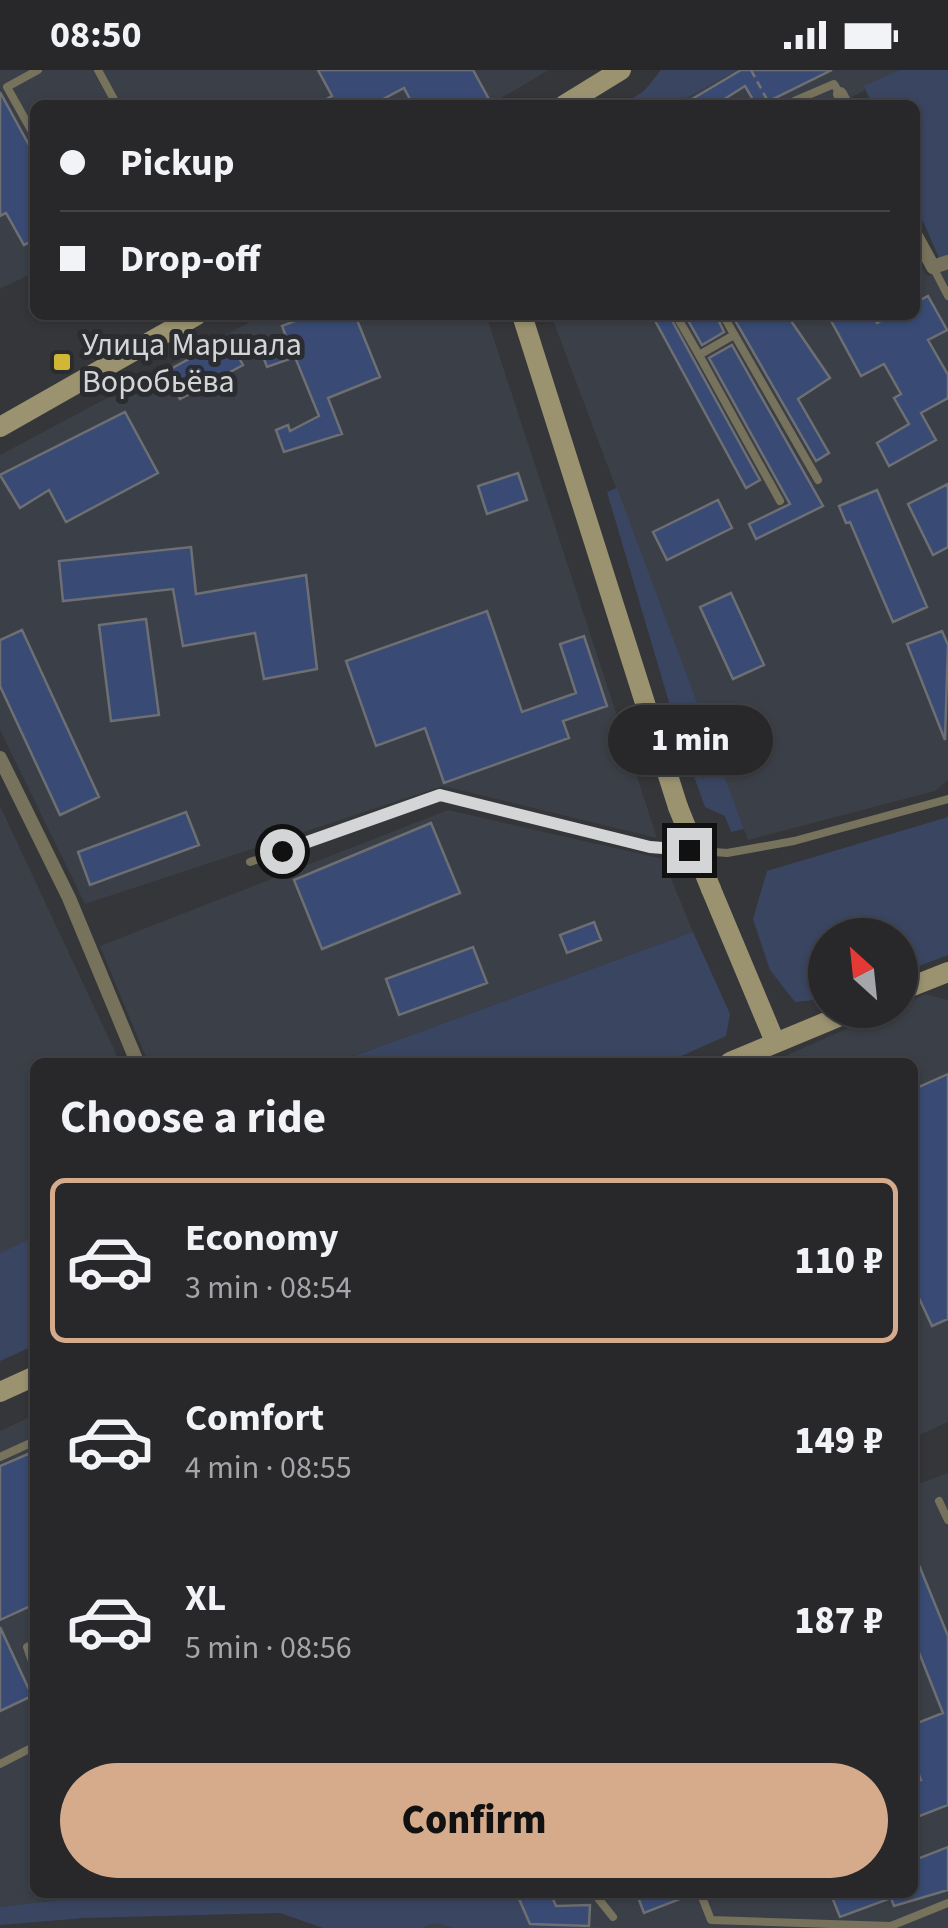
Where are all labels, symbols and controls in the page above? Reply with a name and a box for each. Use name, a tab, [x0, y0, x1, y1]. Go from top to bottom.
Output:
text: 08:50	[50, 8, 142, 62]
text: Pickup	[120, 136, 234, 190]
text: Drop-off	[120, 232, 260, 286]
place label: Улица Маршала Воробьёва	[82, 322, 302, 405]
marker: Улица Маршала Воробьёва	[51, 351, 73, 373]
callout: 1 min	[606, 705, 772, 775]
text: 1 min	[651, 717, 730, 763]
route end	[667, 828, 712, 873]
route start	[260, 829, 305, 874]
north arrow	[808, 918, 918, 1028]
map controls	[808, 918, 918, 1028]
text: Choose a ride	[60, 1086, 326, 1150]
text: Economy	[185, 1211, 338, 1265]
icon: car	[65, 1216, 155, 1306]
text: 110 ₽	[794, 1234, 883, 1288]
text: 3 min · 08:54	[185, 1265, 352, 1311]
text: Comfort	[185, 1391, 324, 1445]
icon: car	[65, 1396, 155, 1486]
text: 149 ₽	[794, 1414, 883, 1468]
text: 4 min · 08:55	[185, 1445, 352, 1491]
text: XL	[185, 1571, 226, 1625]
icon: car	[65, 1576, 155, 1666]
text: 187 ₽	[794, 1594, 883, 1648]
text: 5 min · 08:56	[185, 1625, 352, 1671]
button: Confirm	[60, 1763, 888, 1878]

